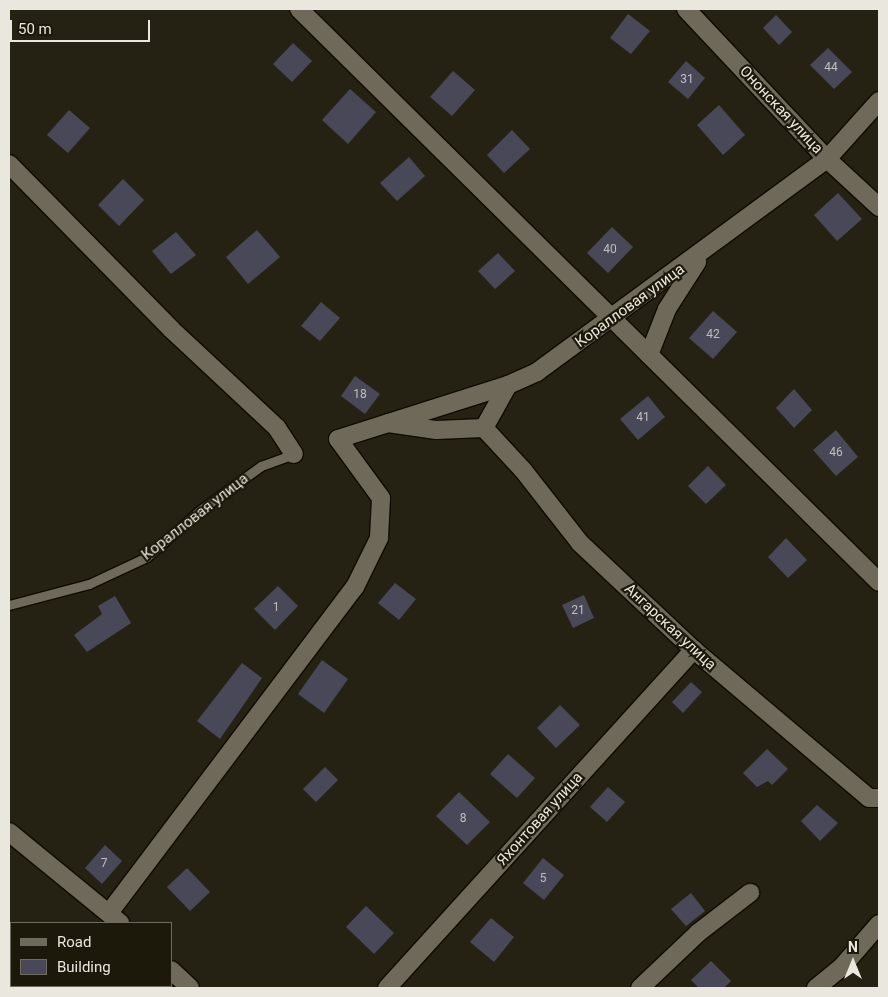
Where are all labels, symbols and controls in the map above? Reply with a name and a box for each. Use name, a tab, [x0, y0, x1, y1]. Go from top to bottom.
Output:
scale bar	[12, 10, 152, 42]
text: 50 m	[18, 20, 52, 38]
house number: 44	[824, 61, 838, 75]
street label: Ононская улица	[736, 62, 826, 158]
house number: 31	[680, 73, 694, 87]
house number: 40	[603, 243, 617, 257]
street label: Коралловая улица	[572, 260, 688, 352]
house number: 42	[706, 328, 720, 342]
house number: 18	[353, 388, 367, 402]
house number: 41	[636, 411, 650, 425]
house number: 46	[829, 446, 843, 460]
street label: Коралловая улица	[138, 470, 252, 564]
street label: Ангарская улица	[621, 580, 719, 674]
house number: 1	[273, 601, 279, 615]
house number: 21	[571, 604, 585, 618]
street label: Яхонтовая улица	[493, 769, 587, 869]
house number: 8	[460, 812, 466, 826]
house number: 7	[101, 857, 107, 871]
house number: 5	[540, 872, 546, 886]
legend	[10, 922, 172, 987]
text: Road	[57, 933, 91, 951]
north arrow	[828, 937, 878, 987]
text: N	[848, 939, 858, 955]
text: Building	[57, 958, 111, 976]

